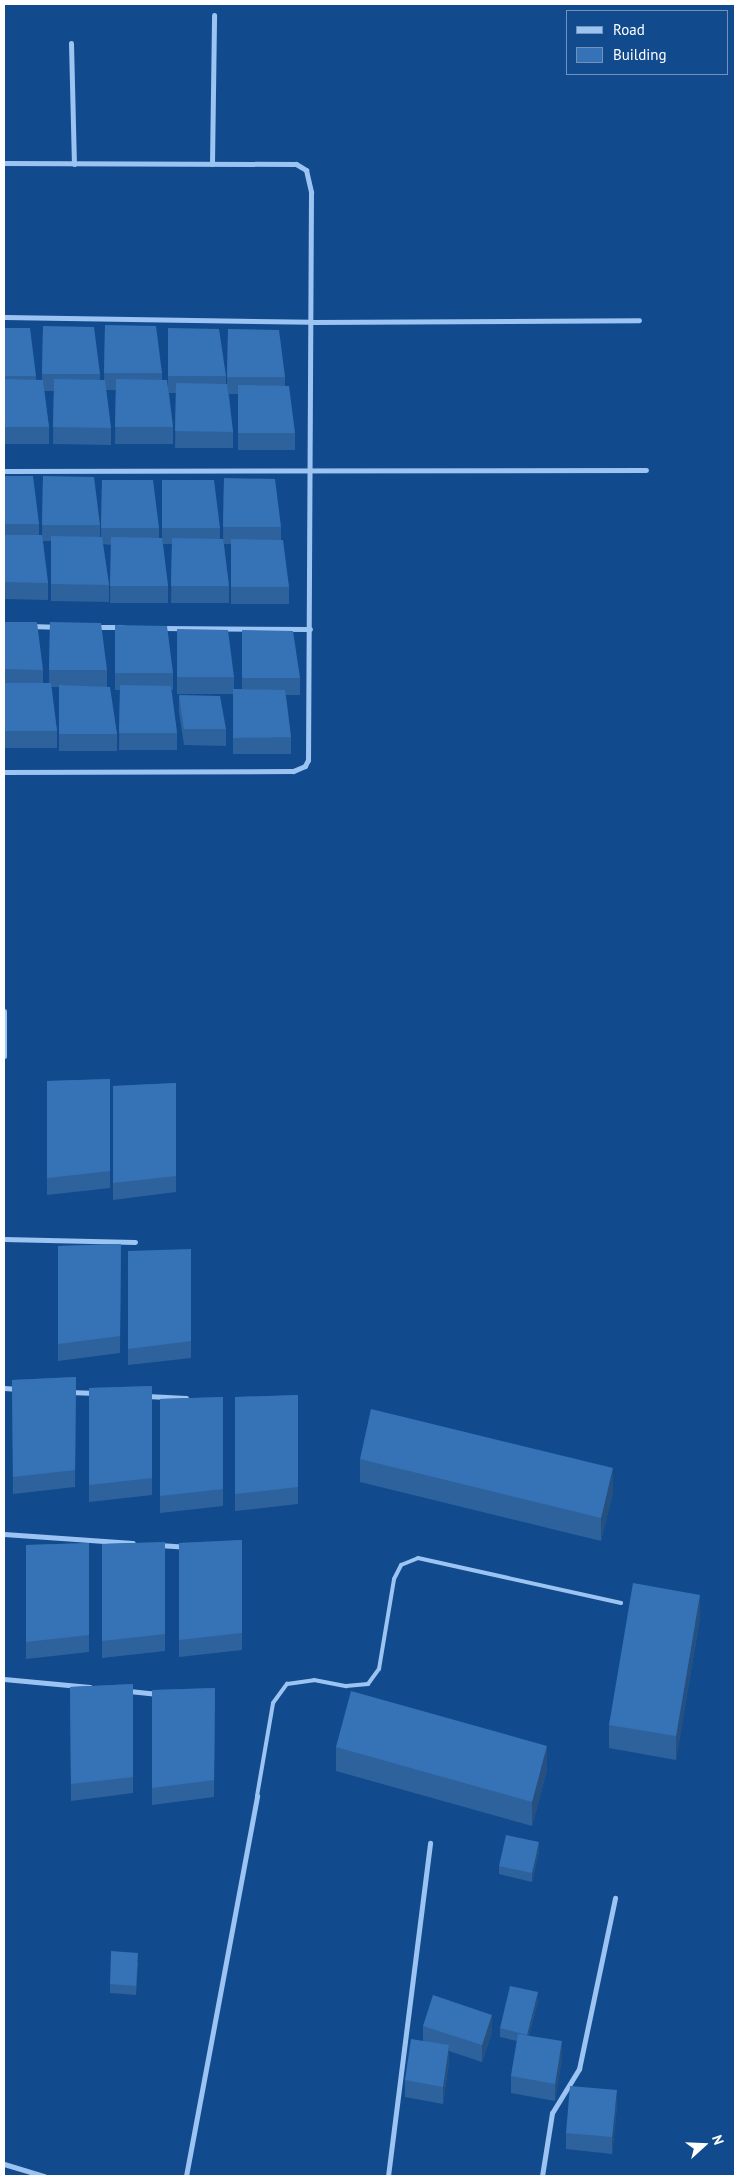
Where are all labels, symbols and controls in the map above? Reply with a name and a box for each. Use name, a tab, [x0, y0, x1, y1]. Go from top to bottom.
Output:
legend	[566, 10, 729, 75]
text: Road	[613, 20, 645, 39]
text: Building	[613, 45, 667, 64]
north arrow	[679, 2120, 729, 2170]
text: N	[708, 2132, 728, 2147]

